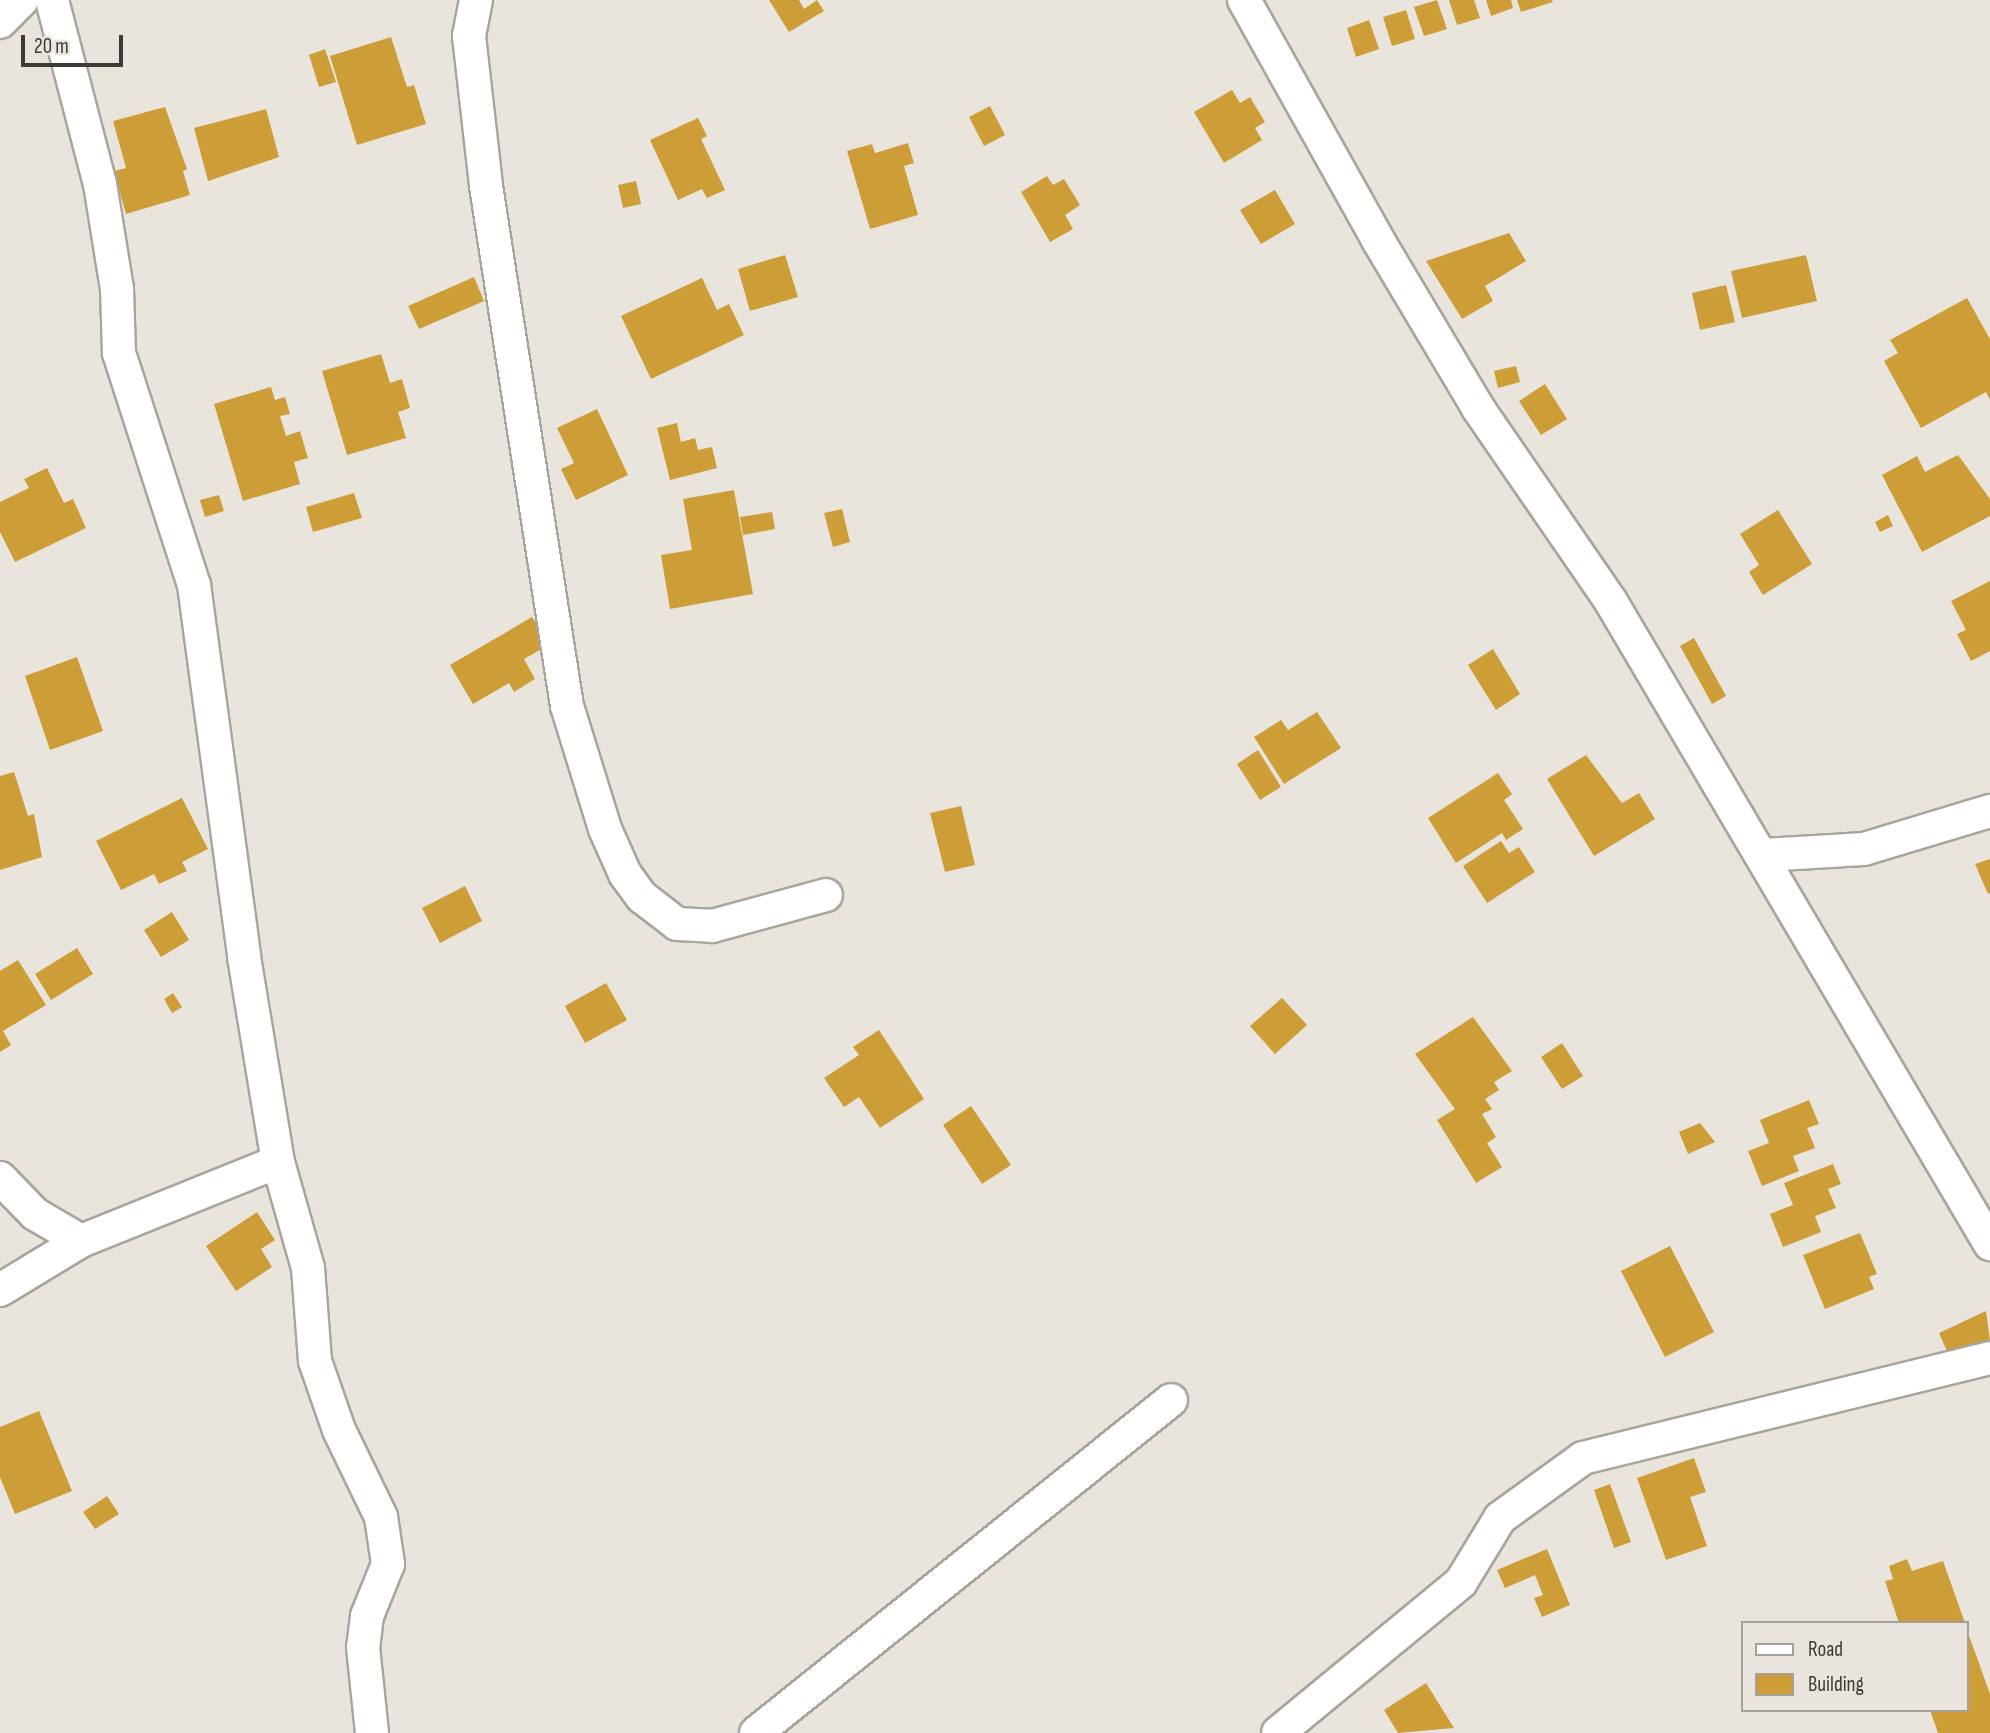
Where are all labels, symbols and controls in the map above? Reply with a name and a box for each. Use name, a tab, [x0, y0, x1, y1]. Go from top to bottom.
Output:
scale bar	[24, 21, 126, 65]
text: 20 m	[34, 34, 69, 59]
legend	[1742, 1621, 1969, 1712]
text: Road	[1808, 1637, 1843, 1662]
text: Building	[1808, 1672, 1864, 1697]

